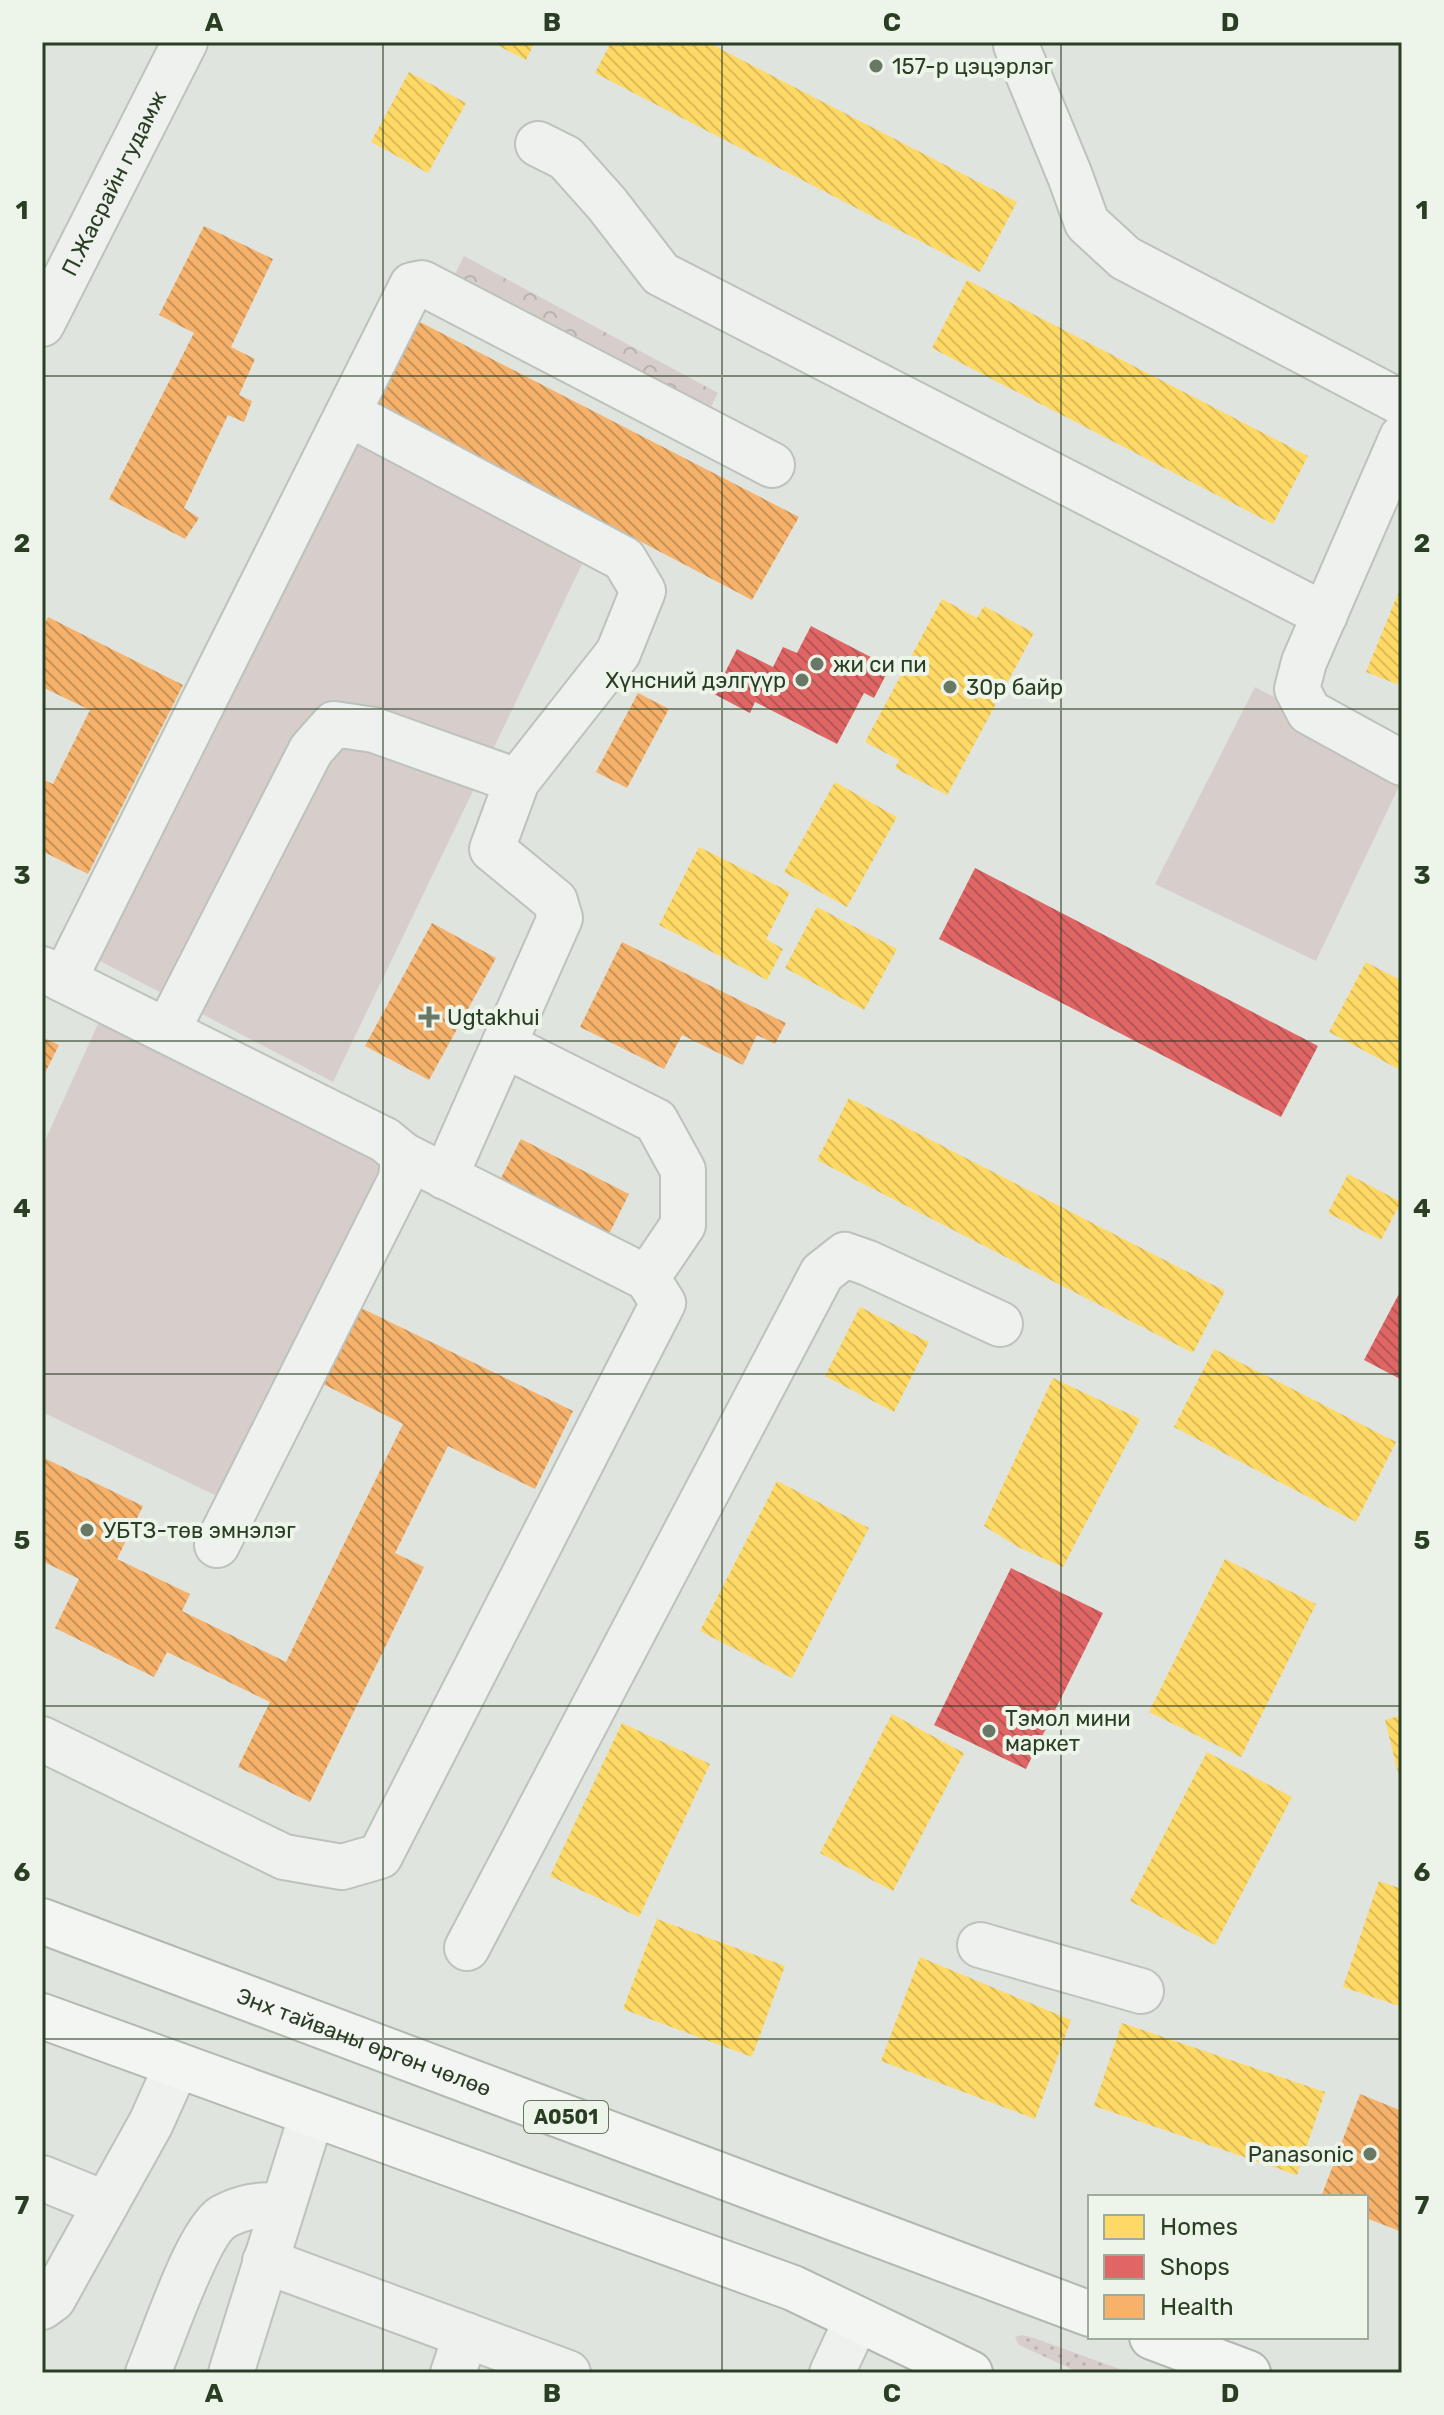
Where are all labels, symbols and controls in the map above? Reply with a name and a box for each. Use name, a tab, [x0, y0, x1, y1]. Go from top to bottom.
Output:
text: A	[205, 7, 224, 38]
text: B	[543, 7, 561, 38]
text: C	[883, 7, 901, 38]
text: D	[1221, 7, 1239, 38]
place label: 157-р цэцэрлэг	[892, 53, 1054, 80]
marker: 157-р цэцэрлэг	[867, 57, 885, 75]
street label: П.Жасрайн гудамж	[56, 86, 172, 280]
text: 1	[16, 195, 28, 226]
text: 1	[1416, 195, 1428, 226]
text: 2	[14, 528, 30, 559]
text: 2	[1414, 528, 1430, 559]
place label: жи си пи	[833, 651, 927, 678]
marker: жи си пи	[808, 655, 826, 673]
place label: Хүнсний дэлгүүр	[605, 667, 786, 694]
marker: Хүнсний дэлгүүр	[793, 671, 811, 689]
place label: 30р байр	[966, 674, 1063, 701]
marker: 30р байр	[941, 678, 959, 696]
text: 3	[13, 860, 31, 891]
text: 3	[1413, 860, 1431, 891]
place label: Ugtakhui	[447, 1004, 540, 1031]
marker: Ugtakhui	[418, 1006, 440, 1028]
text: 4	[13, 1193, 31, 1224]
text: 4	[1413, 1193, 1431, 1224]
place label: УБТЗ-төв эмнэлэг	[103, 1517, 296, 1544]
marker: УБТЗ-төв эмнэлэг	[78, 1521, 96, 1539]
text: 5	[14, 1525, 30, 1556]
text: 5	[1414, 1525, 1430, 1556]
place label: Тэмол мини маркет	[1005, 1705, 1131, 1757]
marker: Тэмол мини маркет	[980, 1722, 998, 1740]
text: 6	[14, 1857, 31, 1888]
text: 6	[1414, 1857, 1431, 1888]
street label: Энх тайваны өргөн чөлөө	[233, 1982, 495, 2102]
road number: A0501	[524, 2101, 608, 2133]
place label: Panasonic	[1248, 2141, 1354, 2168]
marker: Panasonic	[1361, 2145, 1379, 2163]
text: 7	[15, 2190, 30, 2221]
text: 7	[1415, 2190, 1430, 2221]
legend	[1088, 2195, 1368, 2339]
text: Homes	[1160, 2213, 1238, 2241]
text: Shops	[1160, 2253, 1230, 2281]
text: Health	[1160, 2293, 1234, 2321]
text: A	[205, 2378, 224, 2409]
text: B	[543, 2378, 561, 2409]
text: C	[883, 2378, 901, 2409]
text: D	[1221, 2378, 1239, 2409]

